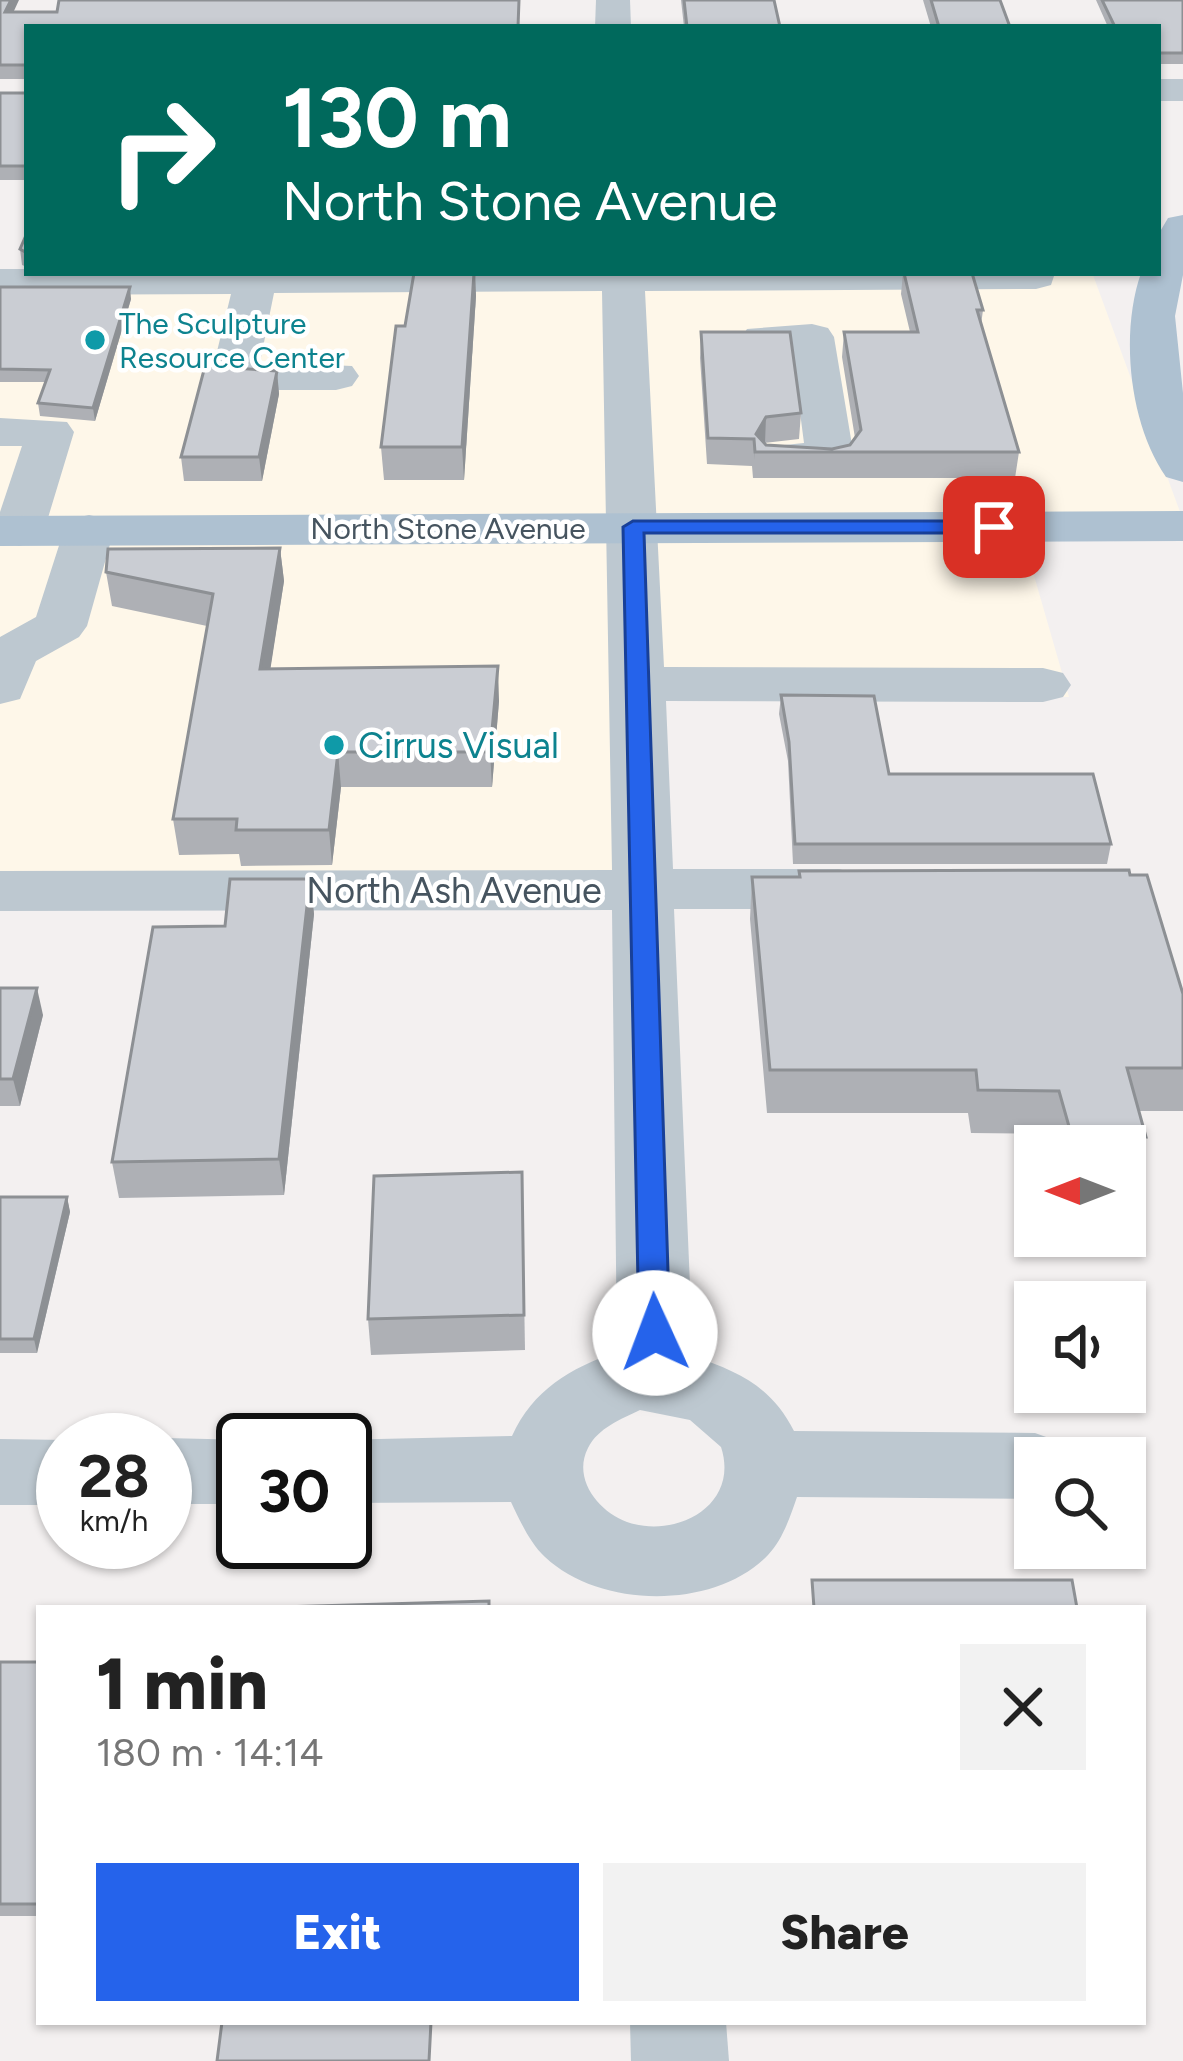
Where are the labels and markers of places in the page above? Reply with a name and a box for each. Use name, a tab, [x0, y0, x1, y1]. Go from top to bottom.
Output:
place label: The Sculpture Resource Center	[119, 305, 345, 376]
marker: The Sculpture Resource Center	[82, 327, 108, 353]
pin	[943, 476, 1045, 578]
place label: Cirrus Visual	[358, 724, 559, 767]
marker: Cirrus Visual	[321, 732, 347, 758]

